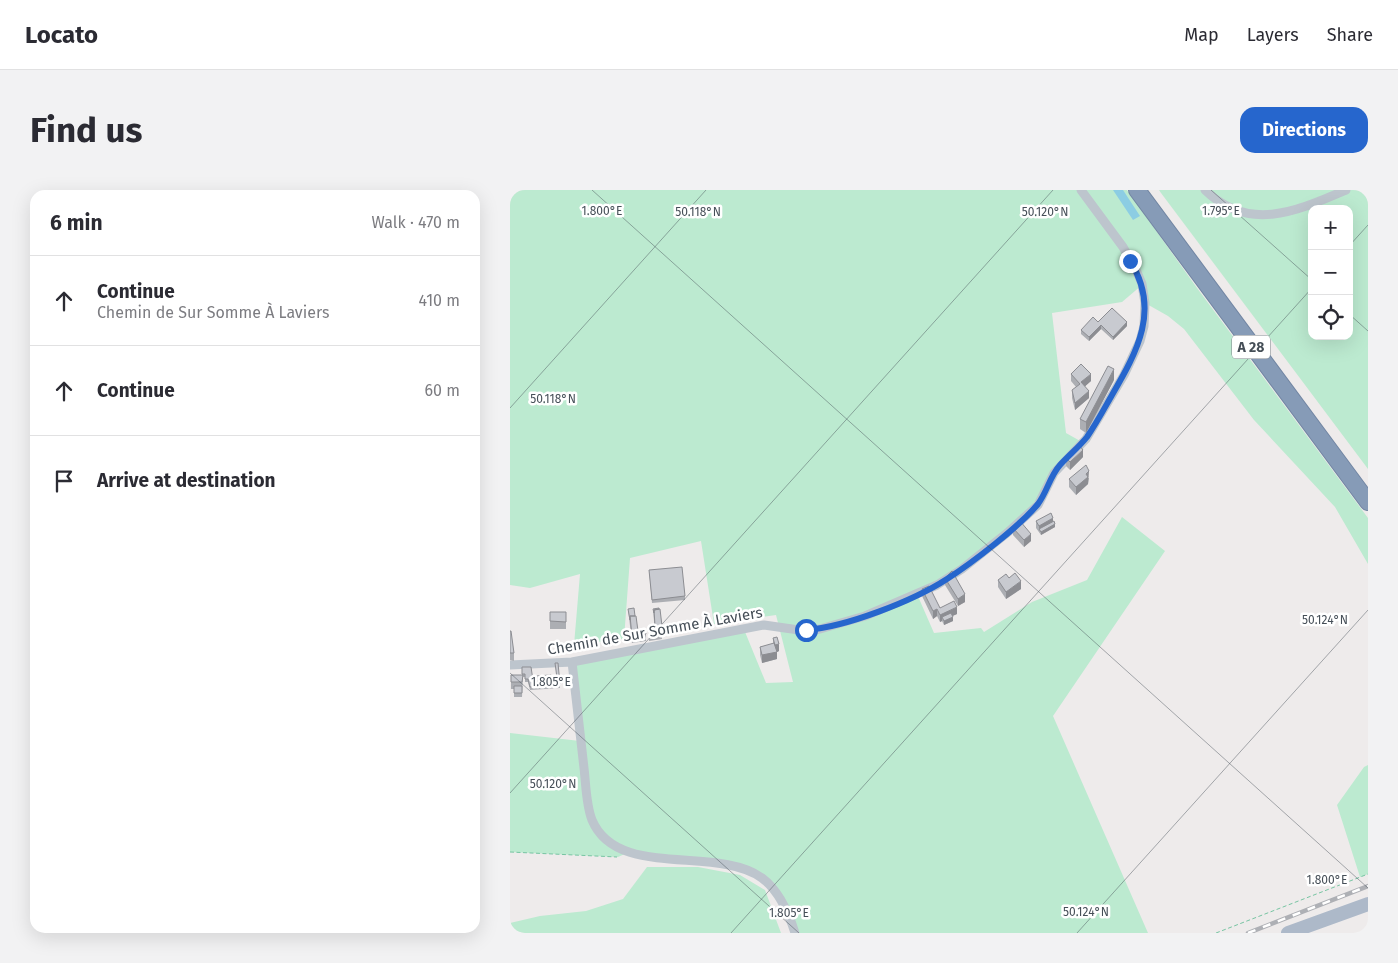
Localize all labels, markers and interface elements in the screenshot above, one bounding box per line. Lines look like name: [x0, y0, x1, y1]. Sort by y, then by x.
text: Locato: [25, 21, 98, 49]
text: Map: [1184, 24, 1219, 46]
text: Layers: [1247, 24, 1299, 46]
text: Share: [1327, 24, 1373, 46]
button: Directions: [1240, 107, 1368, 153]
text: Find us: [30, 109, 142, 151]
text: 1.800°E: [582, 204, 622, 218]
text: 1.795°E: [1202, 204, 1240, 218]
text: 50.118°N: [675, 205, 721, 219]
text: 50.120°N: [1022, 205, 1068, 219]
map controls: [1308, 205, 1353, 340]
button: +: [1308, 205, 1353, 250]
text: 6 min: [50, 210, 103, 236]
text: Walk · 470 m: [372, 213, 460, 232]
route end: [1119, 250, 1142, 273]
button: −: [1308, 250, 1353, 295]
text: Continue: [97, 280, 175, 303]
icon: ahead: [50, 287, 78, 315]
text: 410 m: [419, 291, 460, 310]
button: locate: [1308, 295, 1353, 340]
text: Chemin de Sur Somme À Laviers: [97, 303, 329, 322]
road number: A 28: [1232, 336, 1270, 358]
icon: ahead: [50, 377, 78, 405]
text: Continue: [97, 379, 175, 402]
text: 60 m: [425, 381, 460, 400]
text: 50.118°N: [530, 392, 576, 406]
icon: arrive: [50, 467, 78, 495]
text: Arrive at destination: [97, 469, 276, 492]
street label: Chemin de Sur Somme À Laviers: [546, 603, 764, 659]
text: 50.124°N: [1302, 613, 1348, 627]
route start: [795, 619, 818, 642]
text: 1.805°E: [531, 675, 571, 689]
text: 50.120°N: [530, 777, 576, 791]
text: 1.800°E: [1307, 873, 1347, 887]
text: 50.124°N: [1063, 905, 1109, 919]
text: 1.805°E: [769, 906, 809, 920]

